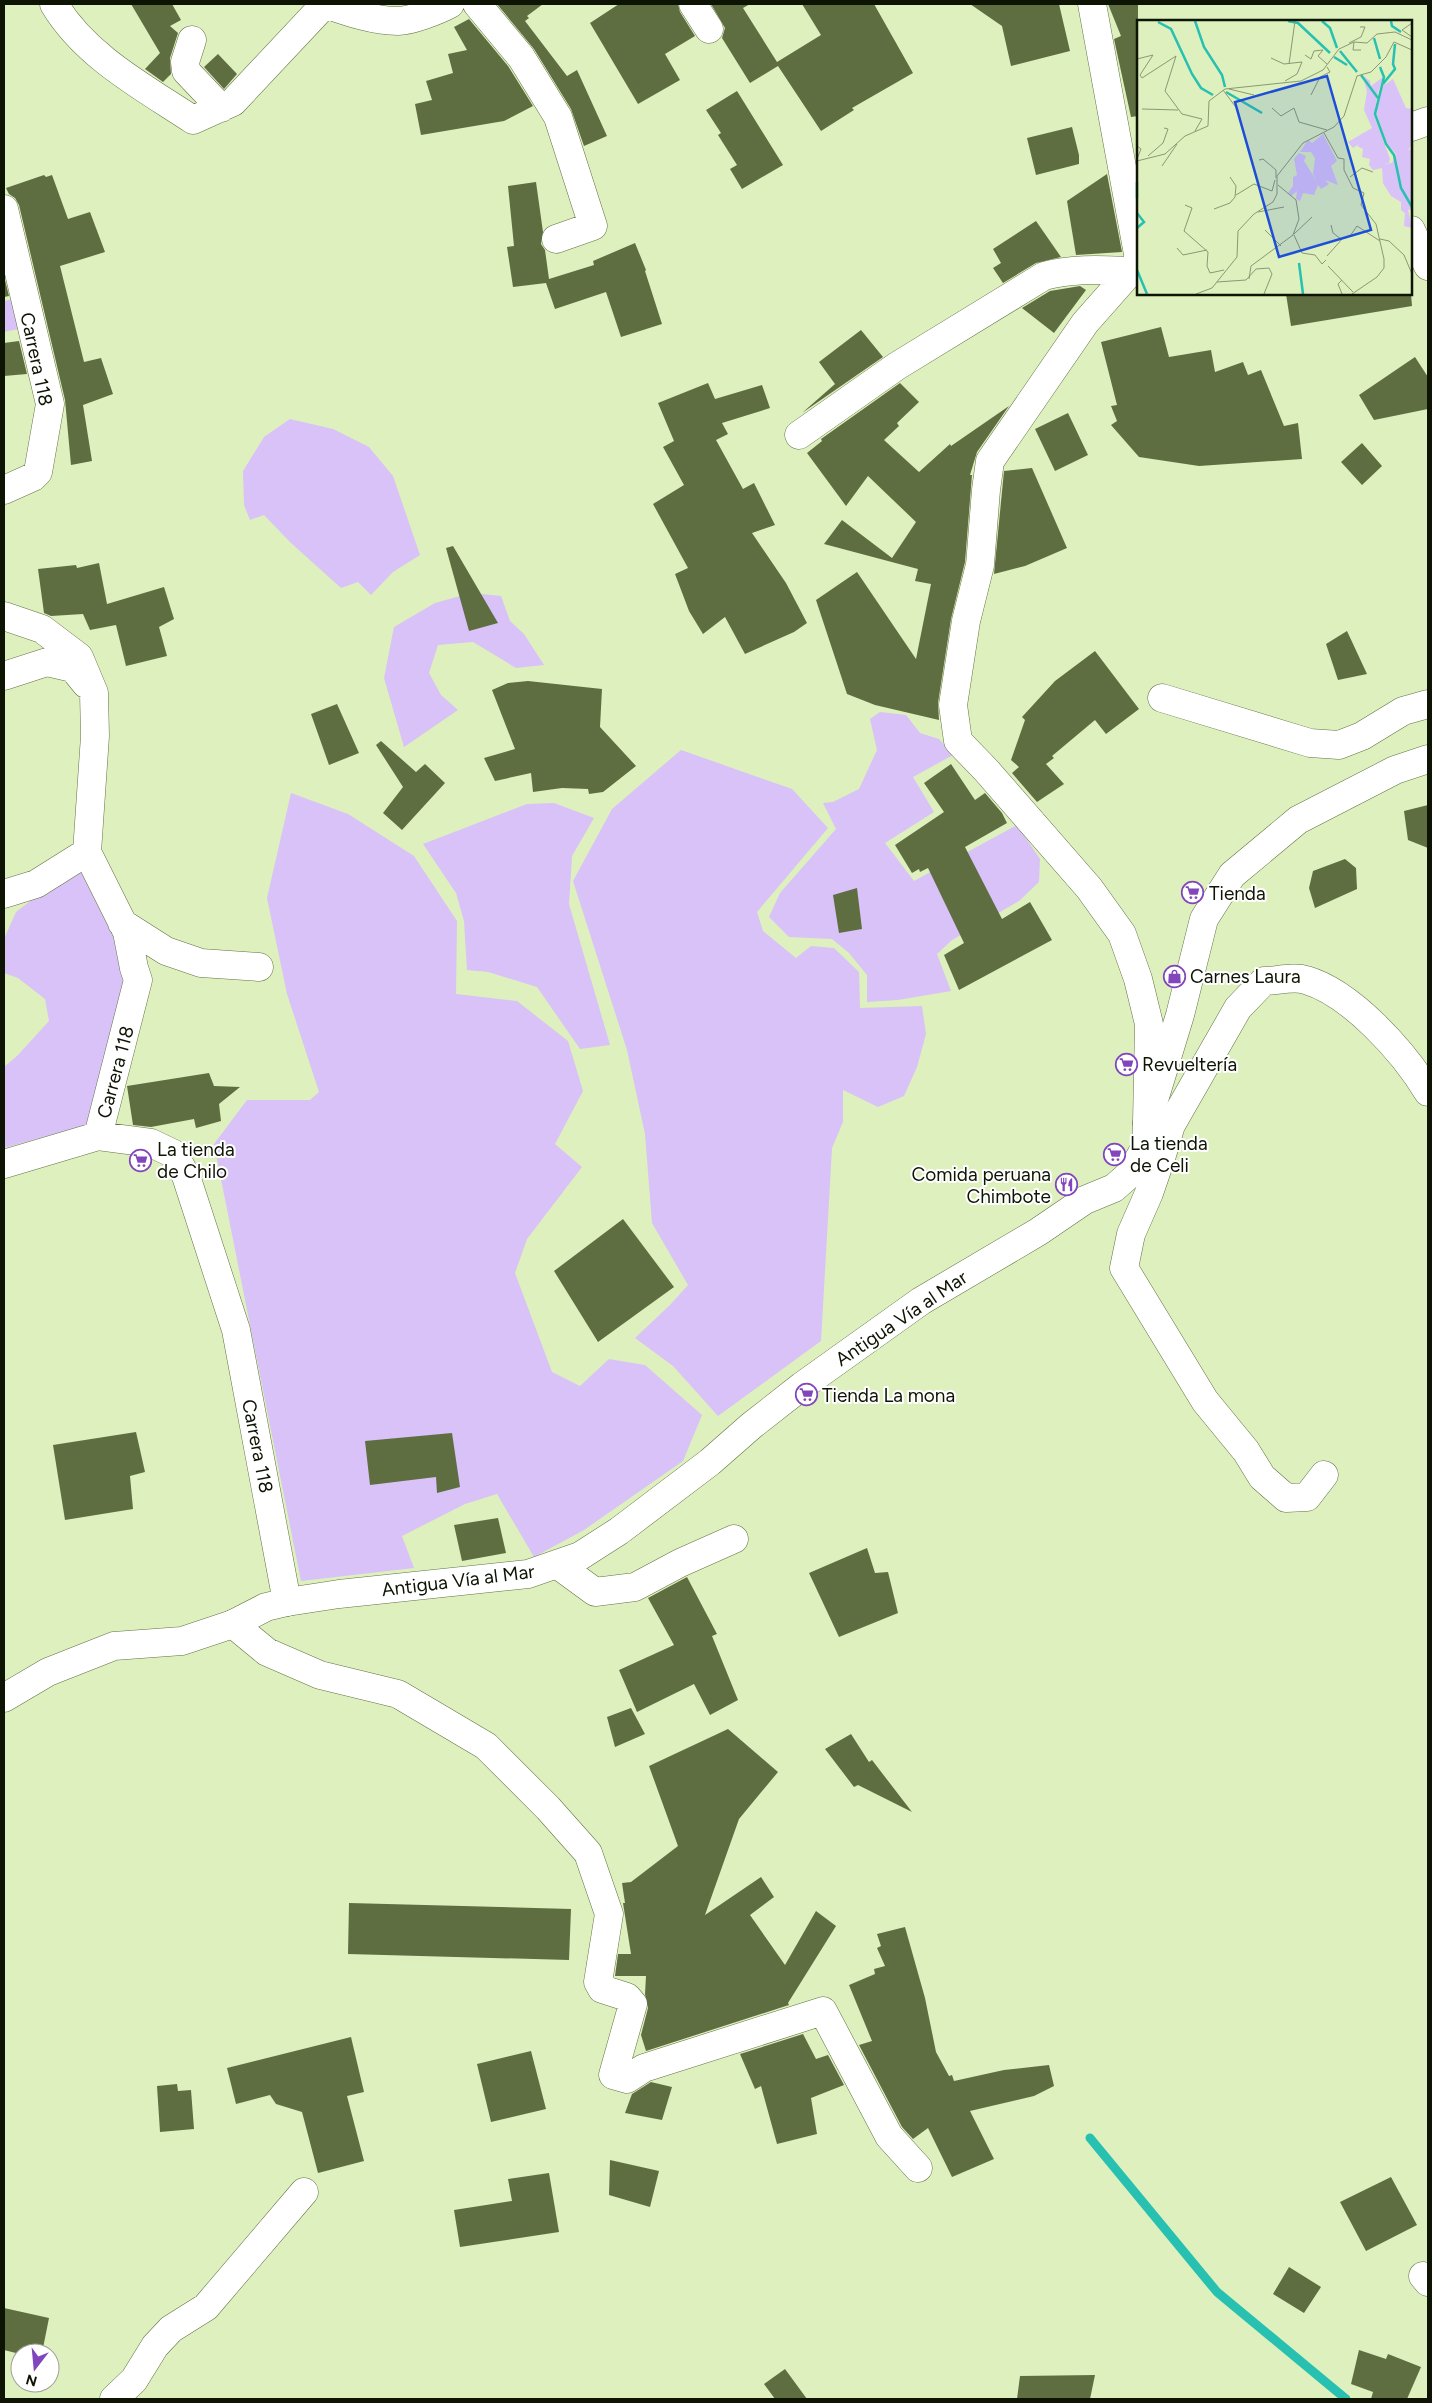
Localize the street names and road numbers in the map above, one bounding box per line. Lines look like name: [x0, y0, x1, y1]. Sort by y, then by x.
street label: Carrera 118: [15, 310, 58, 408]
street label: Carrera 118: [92, 1023, 139, 1121]
street label: Antigua Vía al Mar: [831, 1266, 972, 1371]
street label: Carrera 118: [237, 1397, 278, 1495]
street label: Antigua Vía al Mar: [380, 1560, 536, 1601]

